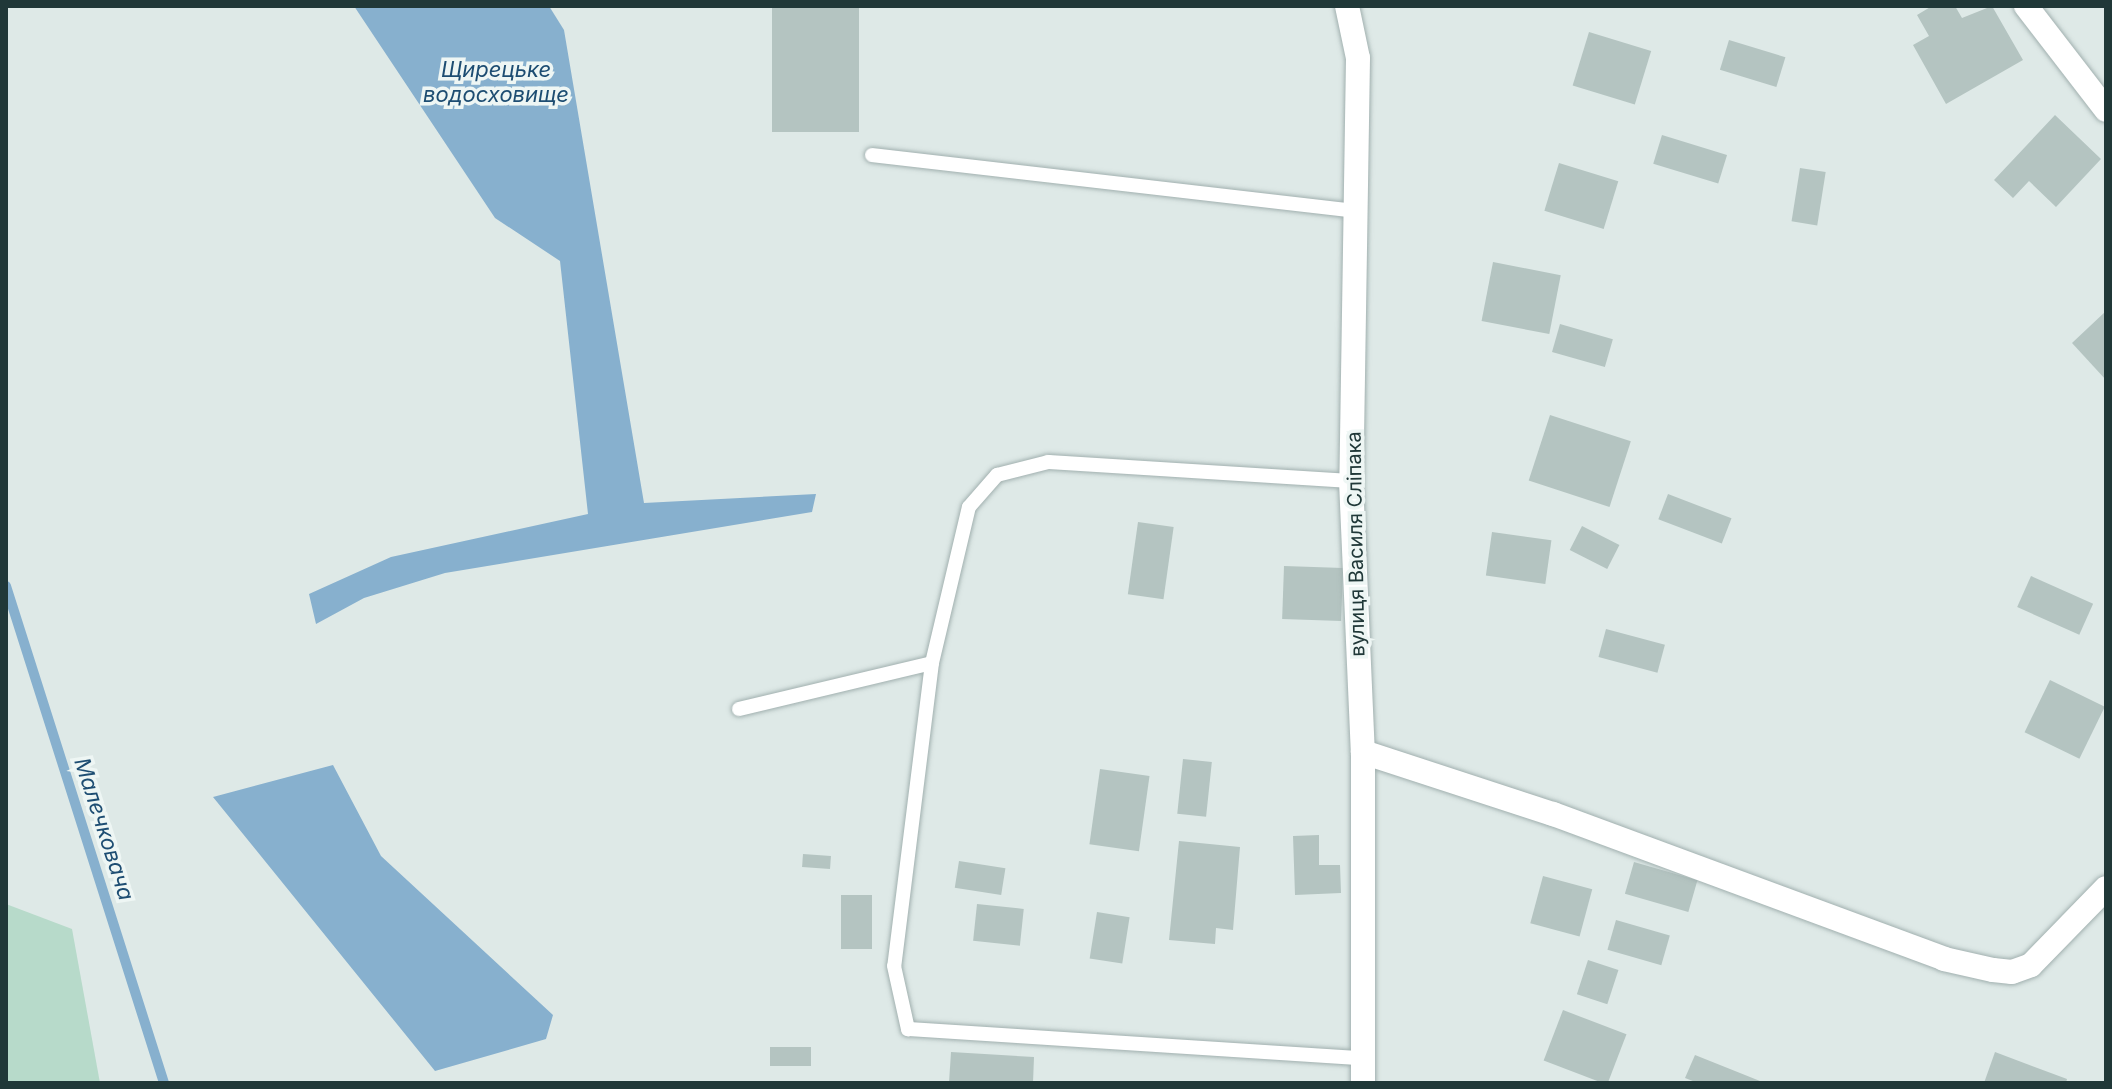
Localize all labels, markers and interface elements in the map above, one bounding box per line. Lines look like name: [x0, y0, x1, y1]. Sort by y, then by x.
water label: Щирецьке водосховище: [423, 56, 569, 108]
street label: вулиця Василя Сліпака: [1342, 431, 1370, 657]
water label: Малечковача: [69, 754, 139, 904]

